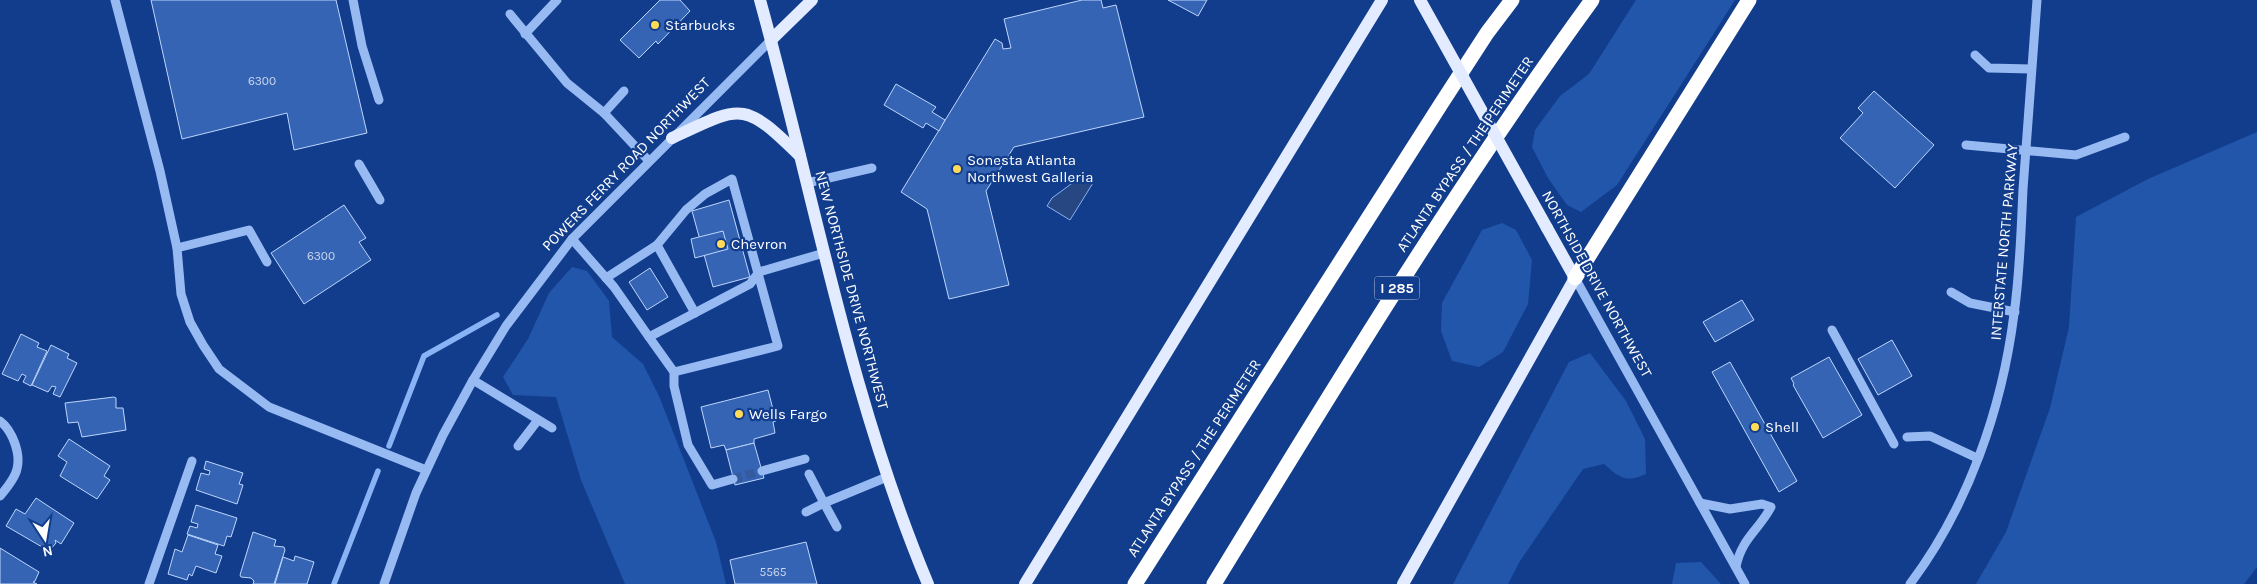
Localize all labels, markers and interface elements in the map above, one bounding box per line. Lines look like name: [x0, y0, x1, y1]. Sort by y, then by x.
place label: Starbucks: [665, 16, 735, 34]
marker: Starbucks: [649, 19, 661, 31]
street label: ATLANTA BYPASS / THE PERIMETER: [1393, 53, 1537, 255]
street label: POWERS FERRY ROAD NORTHWEST: [538, 73, 714, 254]
house number: 6300: [248, 74, 276, 88]
street label: INTERSTATE NORTH PARKWAY: [1986, 142, 2022, 341]
place label: Sonesta Atlanta Northwest Galleria: [967, 151, 1093, 186]
marker: Sonesta Atlanta Northwest Galleria: [951, 163, 963, 175]
street label: NEW NORTHSIDE DRIVE NORTHWEST: [811, 169, 893, 412]
street label: NORTHSIDE DRIVE NORTHWEST: [1538, 188, 1656, 381]
place label: Chevron: [731, 235, 787, 253]
marker: Chevron: [715, 238, 727, 250]
house number: 6300: [307, 249, 335, 263]
road number: I 285: [1374, 276, 1420, 300]
street label: ATLANTA BYPASS / THE PERIMETER: [1123, 356, 1265, 560]
place label: Wells Fargo: [749, 405, 827, 423]
marker: Wells Fargo: [733, 408, 745, 420]
place label: Shell: [1765, 418, 1799, 436]
marker: Shell: [1749, 421, 1761, 433]
north arrow: [20, 514, 70, 564]
text: N: [41, 542, 54, 561]
house number: 5565: [759, 565, 787, 579]

